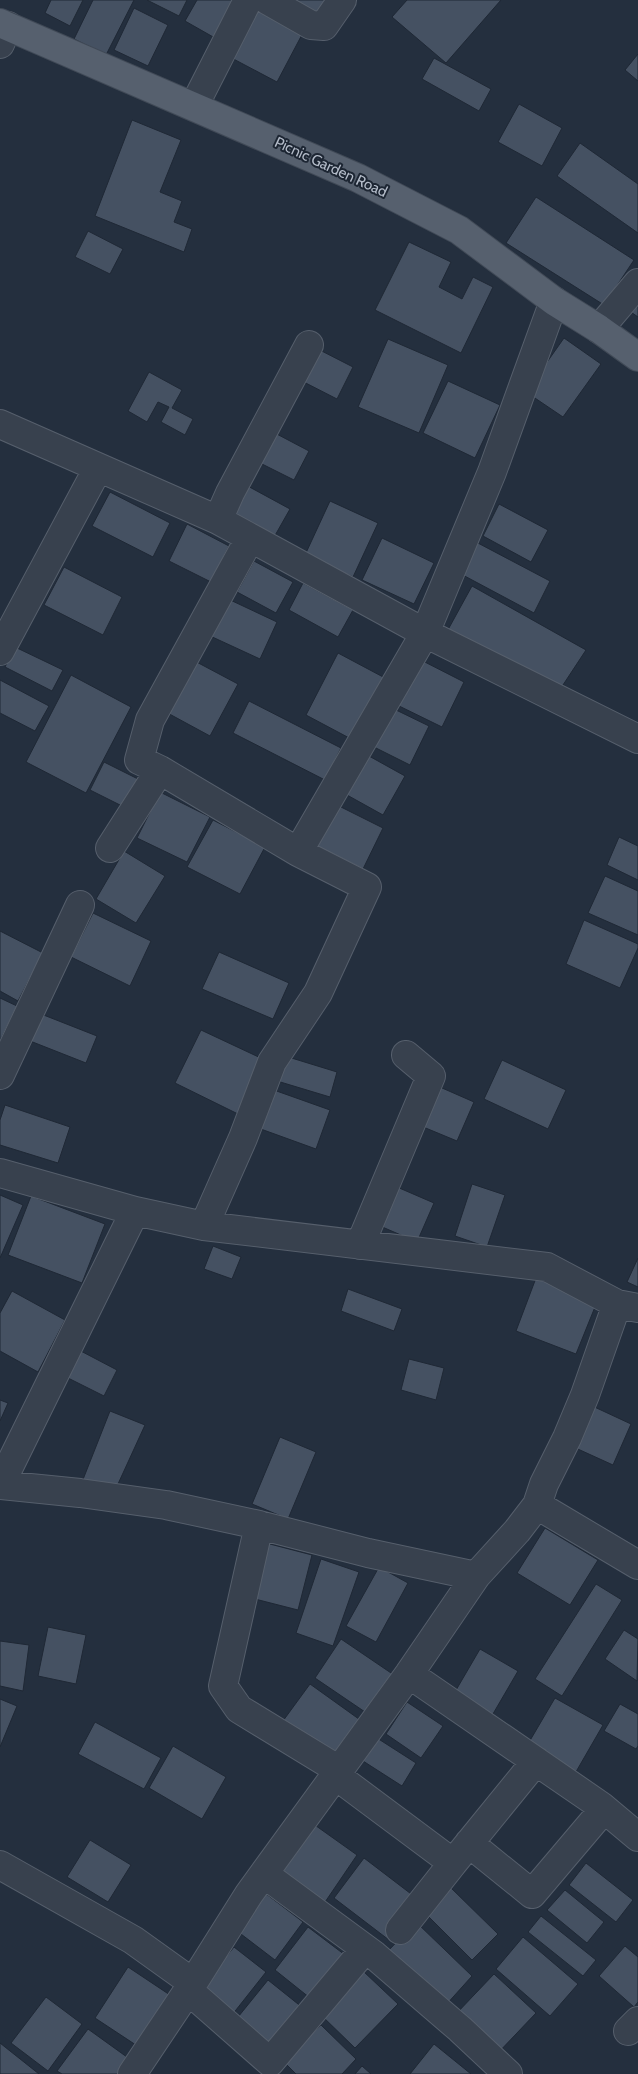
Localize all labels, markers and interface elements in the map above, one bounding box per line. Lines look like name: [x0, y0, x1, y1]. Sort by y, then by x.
street label: Picnic Garden Road: [272, 133, 390, 201]

